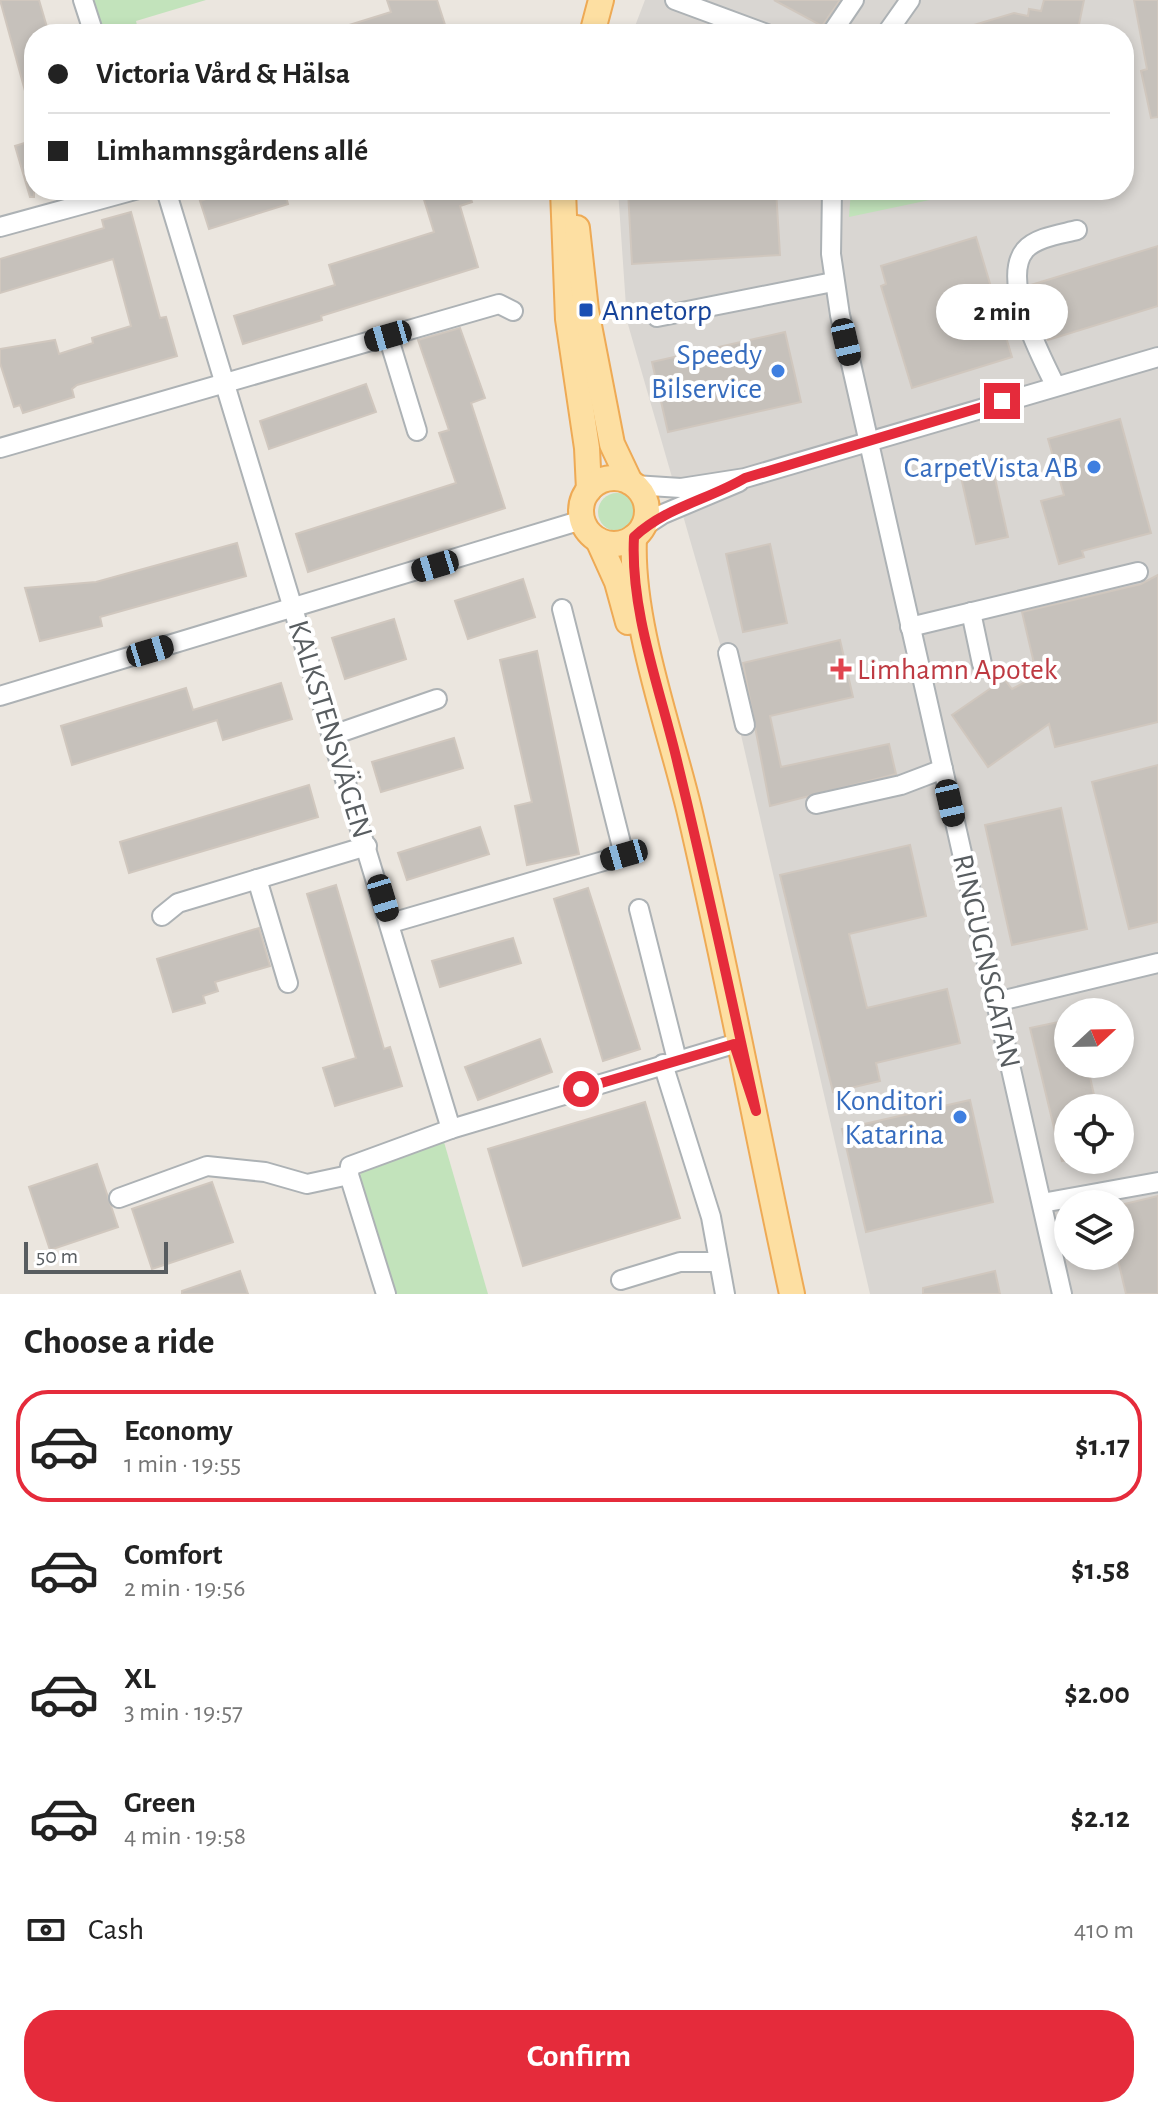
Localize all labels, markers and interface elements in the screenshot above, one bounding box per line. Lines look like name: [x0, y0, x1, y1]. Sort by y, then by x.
text: Victoria Vård & Hälsa: [96, 59, 350, 89]
text: Limhamnsgårdens allé: [96, 136, 368, 166]
callout: 2 min: [936, 285, 1068, 341]
place label: Annetorp: [602, 296, 712, 326]
text: 2 min: [973, 299, 1031, 325]
marker: Annetorp: [577, 301, 595, 319]
car: [829, 316, 863, 368]
car: [362, 318, 414, 354]
place label: Speedy Bilservice: [651, 340, 762, 404]
marker: Speedy Bilservice: [769, 362, 787, 380]
route end: [984, 383, 1020, 419]
place label: CarpetVista AB: [904, 453, 1078, 483]
marker: CarpetVista AB: [1085, 458, 1103, 476]
car: [409, 548, 461, 584]
street label: KALKSTENSVÄGEN: [283, 616, 378, 842]
car: [124, 633, 176, 669]
place label: Limhamn Apotek: [857, 655, 1058, 685]
marker: Limhamn Apotek: [832, 660, 850, 678]
car: [933, 777, 967, 829]
car: [598, 837, 650, 873]
street label: RINGUGNSGATAN: [947, 851, 1025, 1071]
car: [365, 872, 401, 924]
north arrow: [1054, 998, 1134, 1078]
map controls: [1054, 998, 1134, 1270]
route start: [563, 1071, 599, 1107]
place label: Konditori Katarina: [835, 1086, 944, 1150]
button: locate: [1054, 1094, 1134, 1174]
marker: Konditori Katarina: [951, 1108, 969, 1126]
button: layers: [1054, 1190, 1134, 1270]
scale bar: [24, 1238, 168, 1274]
text: 50 m: [36, 1245, 78, 1267]
text: Choose a ride: [24, 1324, 214, 1360]
icon: car: [28, 1410, 100, 1482]
text: Economy: [124, 1416, 233, 1446]
text: $1.17: [1075, 1431, 1130, 1461]
text: 1 min · 19:55: [124, 1451, 241, 1477]
icon: car: [28, 1534, 100, 1606]
text: Comfort: [124, 1540, 223, 1570]
text: $1.58: [1071, 1555, 1130, 1585]
text: 2 min · 19:56: [124, 1575, 245, 1601]
icon: car: [28, 1658, 100, 1730]
text: XL: [124, 1664, 156, 1694]
text: $2.00: [1064, 1679, 1130, 1709]
text: 3 min · 19:57: [124, 1699, 243, 1725]
icon: car: [28, 1782, 100, 1854]
text: Green: [124, 1788, 196, 1818]
text: $2.12: [1071, 1803, 1130, 1833]
text: 4 min · 19:58: [124, 1823, 246, 1849]
icon: cash: [24, 1908, 68, 1952]
text: Cash: [88, 1915, 144, 1945]
text: 410 m: [1074, 1917, 1134, 1943]
button: Confirm: [24, 2010, 1134, 2102]

